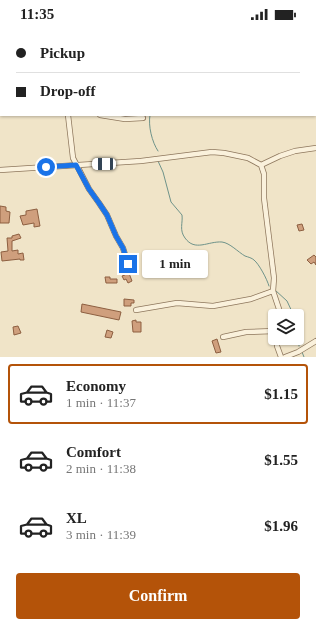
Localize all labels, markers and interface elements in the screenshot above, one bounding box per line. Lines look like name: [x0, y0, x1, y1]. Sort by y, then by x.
text: 11:35: [20, 6, 54, 22]
text: Pickup: [40, 45, 85, 61]
text: Drop-off: [40, 83, 96, 99]
route start: [37, 158, 55, 176]
car: [92, 158, 116, 170]
callout: 1 min: [142, 250, 208, 278]
route end: [119, 255, 137, 273]
text: 1 min: [159, 256, 191, 271]
map controls: [268, 309, 304, 345]
button: layers: [268, 309, 304, 345]
icon: car: [18, 376, 54, 412]
text: Economy: [66, 378, 126, 394]
text: $1.15: [264, 386, 298, 402]
text: 1 min · 11:37: [66, 395, 136, 410]
icon: car: [18, 442, 54, 478]
text: Comfort: [66, 444, 121, 460]
text: $1.55: [264, 452, 298, 468]
text: 2 min · 11:38: [66, 461, 136, 476]
icon: car: [18, 508, 54, 544]
text: XL: [66, 510, 87, 526]
text: $1.96: [264, 518, 298, 534]
text: 3 min · 11:39: [66, 527, 136, 542]
button: Confirm: [16, 573, 300, 619]

